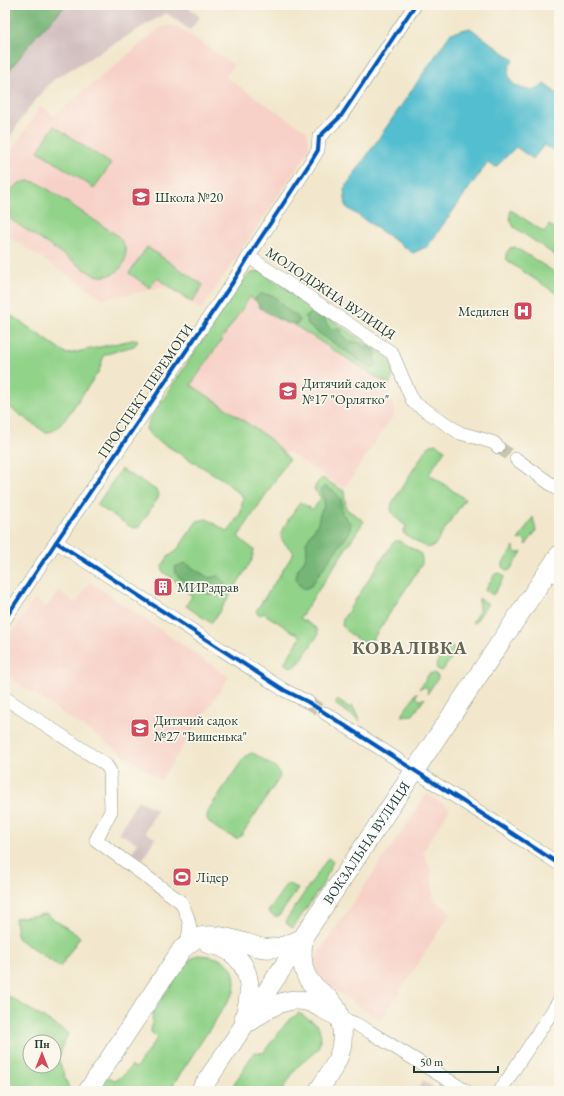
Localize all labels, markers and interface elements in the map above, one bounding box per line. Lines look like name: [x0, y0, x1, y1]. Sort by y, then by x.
school or university icon: Школа №20: [130, 186, 152, 208]
place label: Школа №20: [155, 188, 223, 206]
street label: МОЛОДІЖНА ВУЛИЦЯ: [263, 243, 400, 344]
hospital icon: Медилен: [512, 300, 534, 322]
place label: Медилен: [458, 302, 509, 320]
street label: ПРОСПЕКТ ПЕРЕМОГИ: [93, 320, 197, 461]
place label: Дитячий садок №17 "Орлятко": [302, 374, 389, 408]
school or university icon: Дитячий садок №17 "Орлятко": [277, 380, 299, 402]
building icon: МИРздрав: [152, 576, 174, 598]
place label: МИРздрав: [177, 578, 239, 596]
district label: КОВАЛІВКА: [352, 636, 468, 659]
place label: Дитячий садок №27 "Вишенька": [154, 711, 247, 745]
school or university icon: Дитячий садок №27 "Вишенька": [129, 717, 151, 739]
street label: ВОКЗАЛЬНА ВУЛИЦЯ: [319, 777, 414, 907]
sports icon: Лідер: [171, 866, 193, 888]
place label: Лідер: [196, 868, 228, 886]
north arrow: [22, 1034, 62, 1074]
text: Пн: [34, 1037, 50, 1051]
scale bar: [414, 1048, 498, 1074]
text: 50 m: [420, 1054, 444, 1070]

